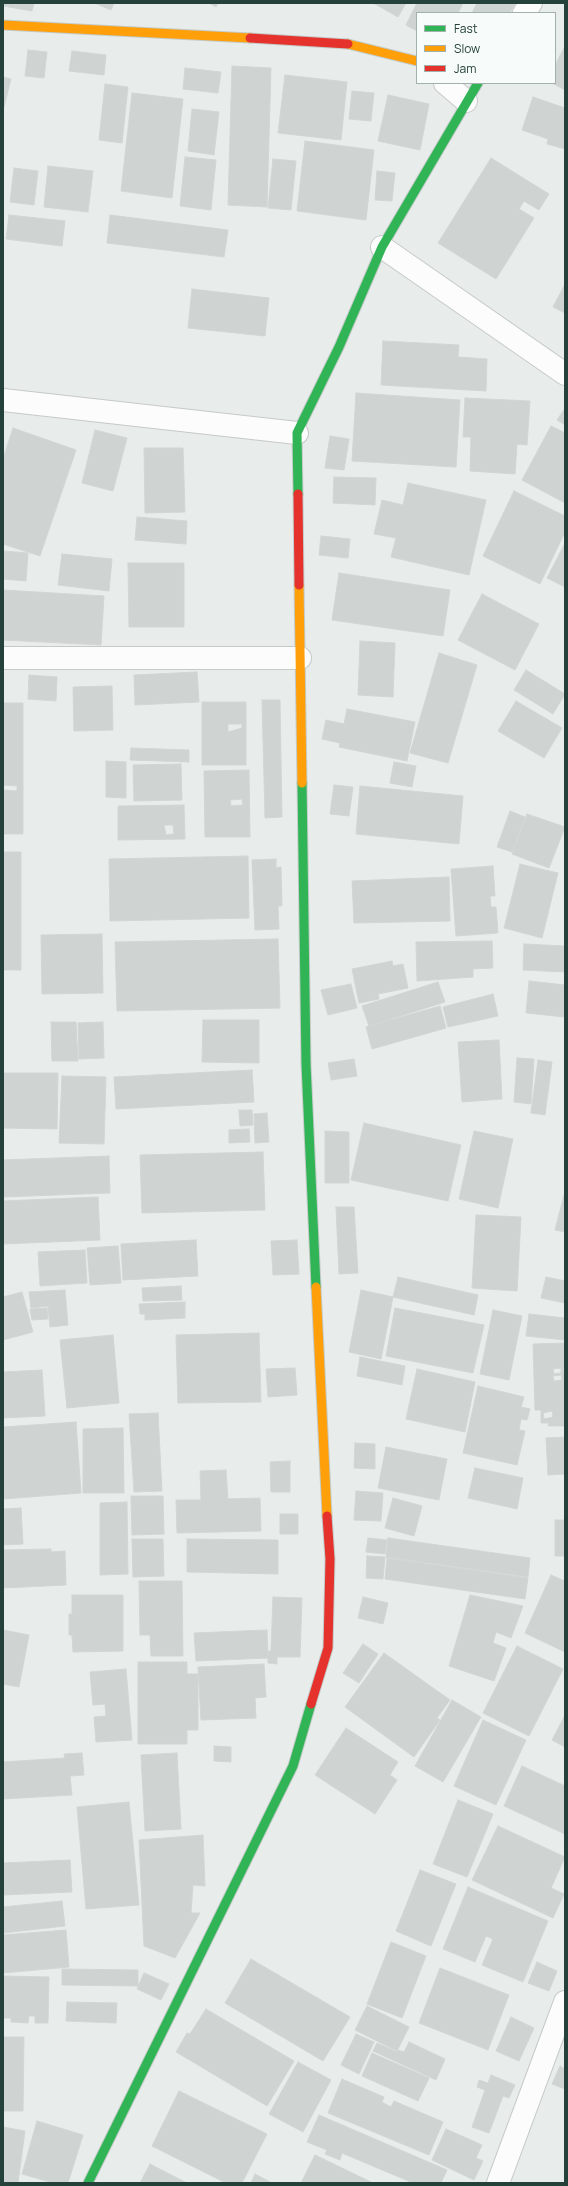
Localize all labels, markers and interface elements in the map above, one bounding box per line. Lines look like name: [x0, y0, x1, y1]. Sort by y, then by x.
legend: [416, 12, 556, 84]
text: Fast: [454, 20, 478, 37]
text: Slow: [454, 40, 480, 57]
text: Jam: [454, 60, 476, 77]

